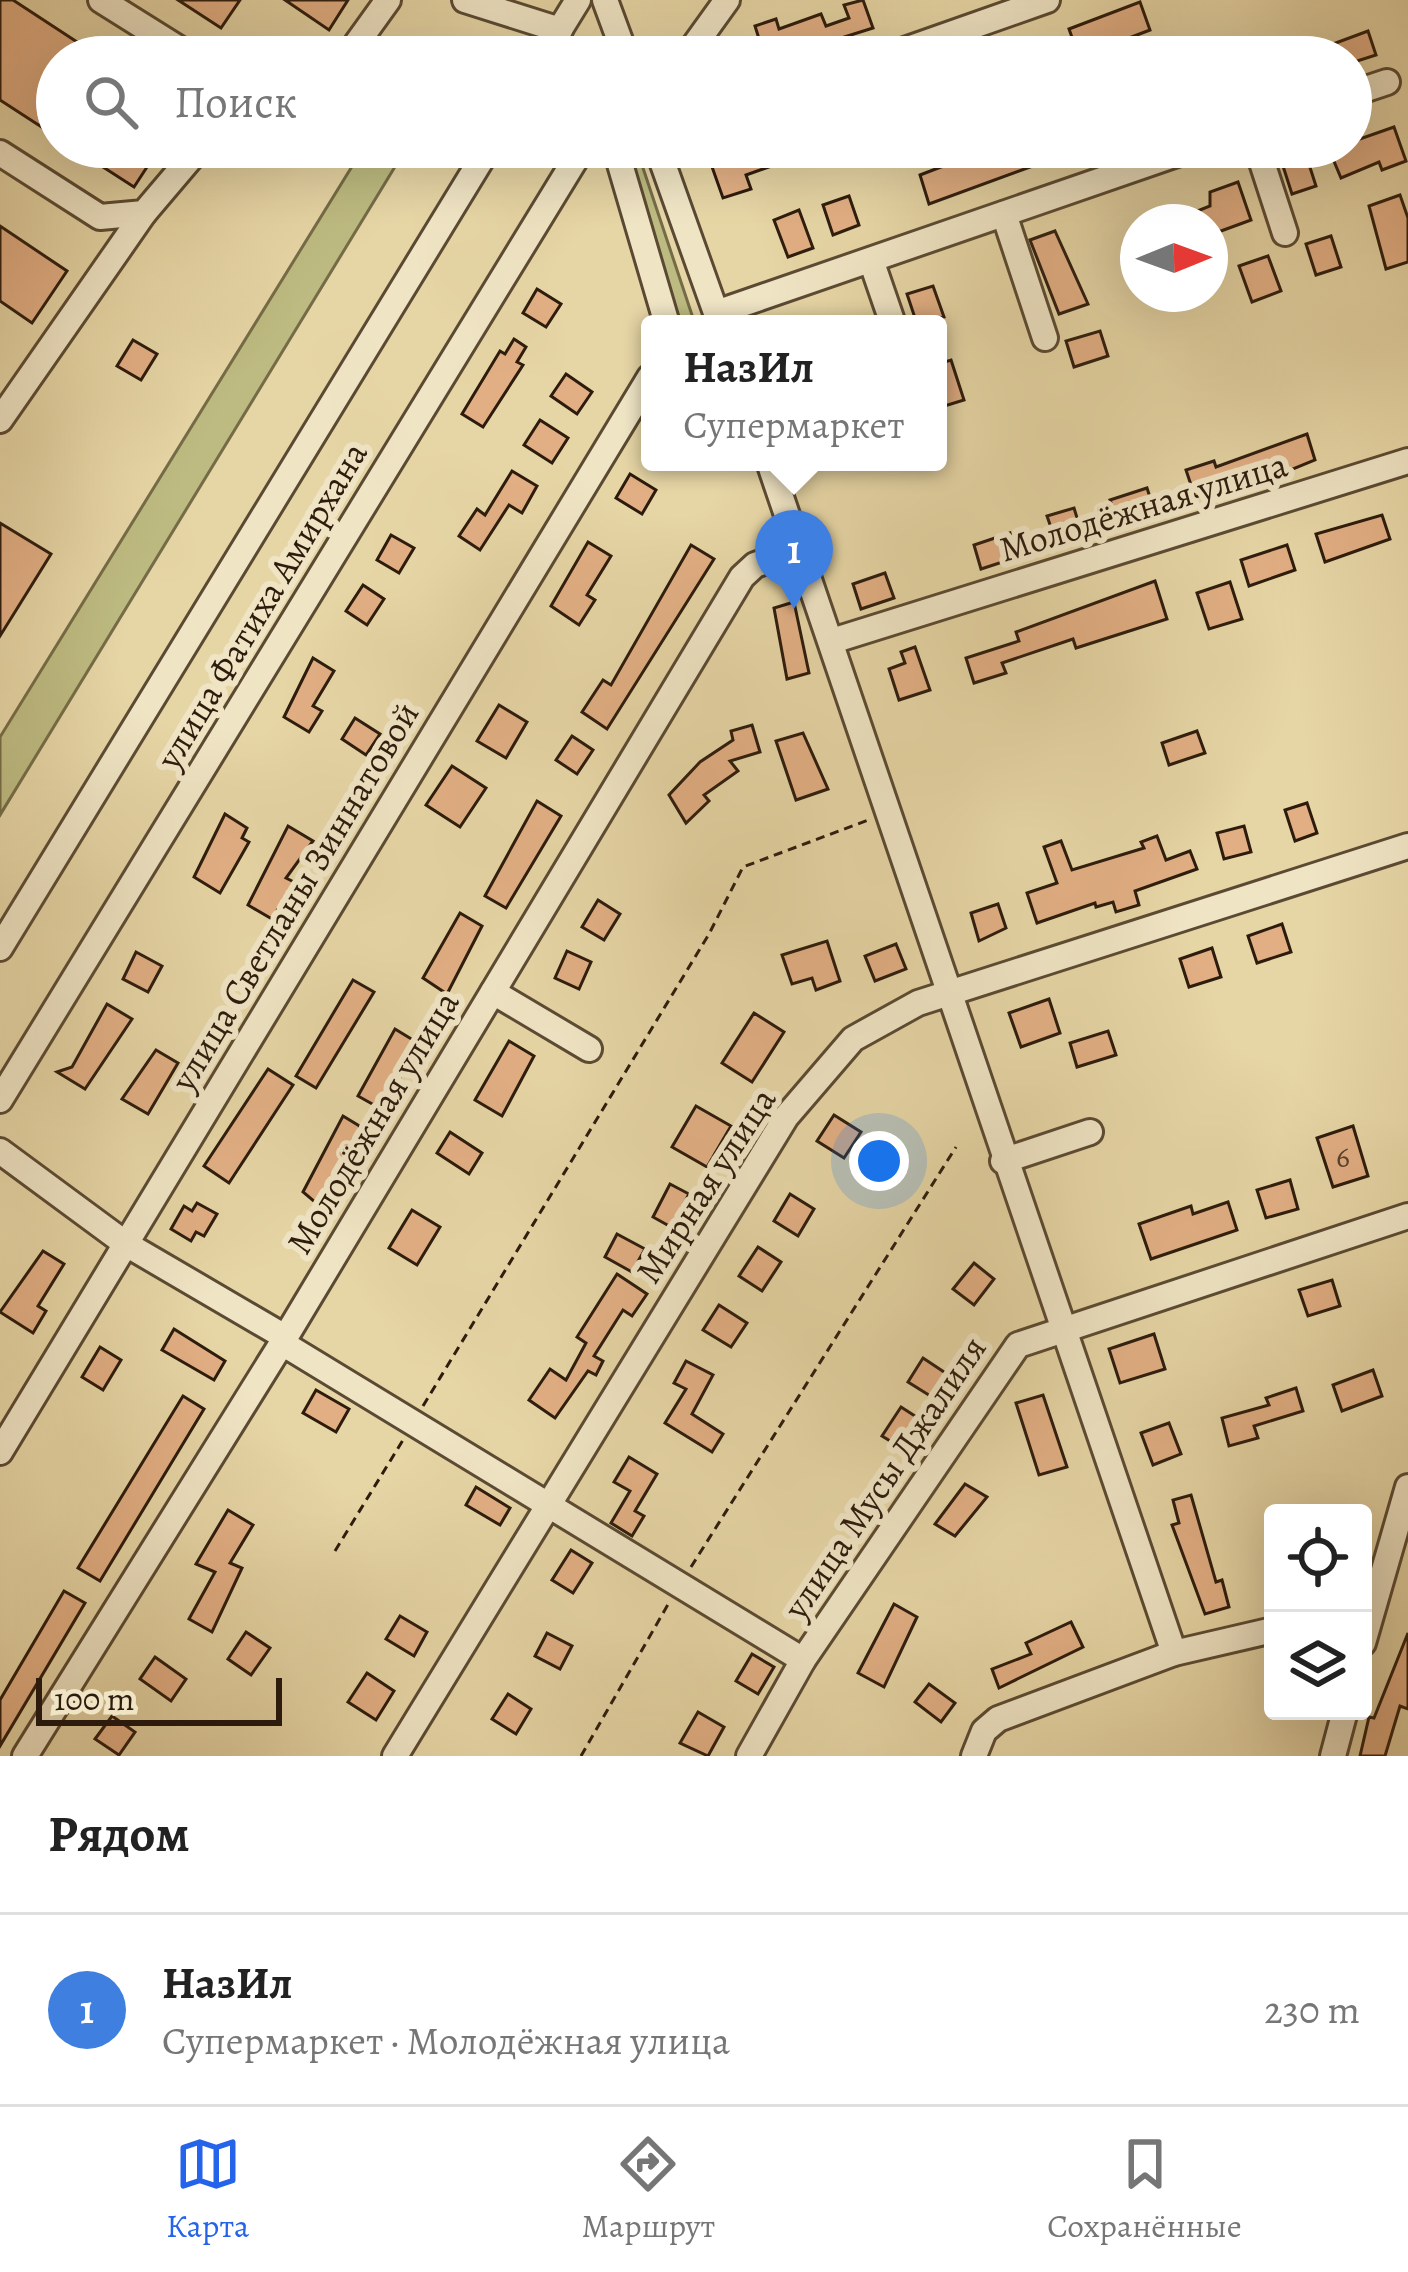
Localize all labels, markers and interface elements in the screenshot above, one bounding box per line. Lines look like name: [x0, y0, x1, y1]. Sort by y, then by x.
search box: [36, 36, 1372, 168]
icon: search: [78, 69, 144, 135]
text: Поиск: [174, 71, 297, 133]
north arrow: [1120, 204, 1228, 312]
popup: [641, 315, 947, 471]
text: НазИл: [683, 336, 814, 398]
text: Супермаркет: [683, 398, 905, 451]
street label: улица Фатиха Амирхана: [144, 432, 379, 779]
street label: Молодёжная улица: [993, 439, 1293, 574]
pin: 1: [755, 510, 833, 609]
street label: улица Светланы Зиннатовой: [158, 693, 430, 1101]
street label: Молодёжная улица: [275, 981, 471, 1263]
street label: Мирная улица: [624, 1078, 787, 1293]
your location: [849, 1131, 909, 1191]
house number: 6: [1336, 1137, 1350, 1177]
street label: улица Мусы Джалиля: [771, 1326, 997, 1629]
map controls: [1264, 1504, 1372, 1720]
button: locate: [1264, 1504, 1372, 1612]
button: layers: [1264, 1612, 1372, 1720]
scale bar: [36, 1672, 282, 1725]
text: 100 m: [54, 1676, 134, 1721]
text: Рядом: [48, 1799, 190, 1869]
text: НазИл: [162, 1952, 293, 2014]
text: 1: [80, 1983, 94, 2036]
text: 230 m: [1264, 1983, 1360, 2036]
text: Супермаркет · Молодёжная улица: [162, 2014, 730, 2067]
tab: Карта: [166, 2131, 249, 2248]
tab: Маршрут: [582, 2131, 715, 2248]
tab: Сохранённые: [1047, 2131, 1242, 2248]

